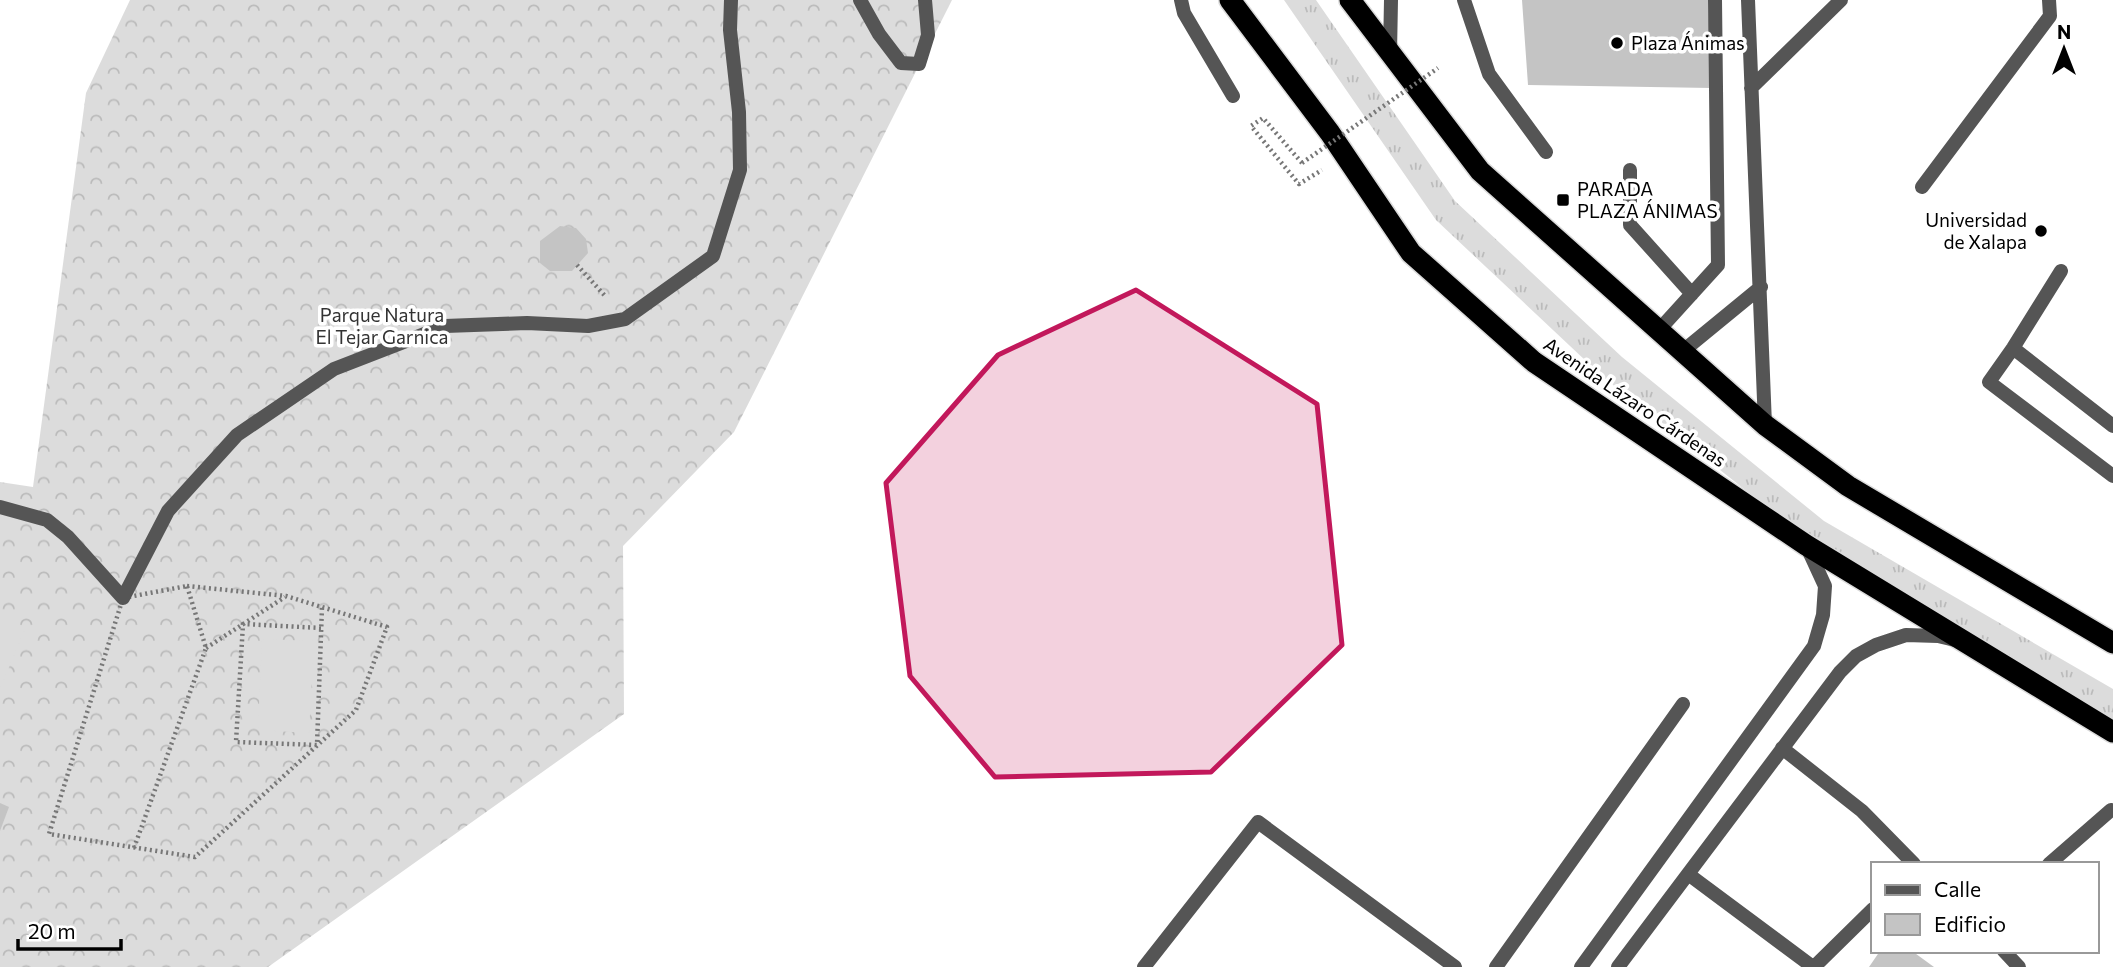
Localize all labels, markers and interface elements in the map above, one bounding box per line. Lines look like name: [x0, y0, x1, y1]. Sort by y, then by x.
north arrow: [2029, 14, 2099, 84]
text: N: [2057, 20, 2071, 43]
place label: Plaza Ánimas: [1631, 31, 1745, 54]
marker: Plaza Ánimas: [1609, 35, 1625, 51]
place label: PARADA PLAZA ÁNIMAS: [1577, 177, 1718, 222]
marker: PARADA PLAZA ÁNIMAS: [1555, 192, 1571, 208]
place label: Universidad de Xalapa: [1925, 208, 2027, 253]
marker: Universidad de Xalapa: [2033, 223, 2049, 239]
park label: Parque Natura El Tejar Garnica: [315, 303, 449, 348]
street label: Avenida Lázaro Cárdenas: [1540, 332, 1731, 471]
legend: [1871, 862, 2099, 953]
text: Calle: [1934, 876, 1981, 901]
scale bar: [18, 908, 121, 952]
text: Edificio: [1934, 911, 2006, 936]
text: 20 m: [28, 918, 76, 943]

